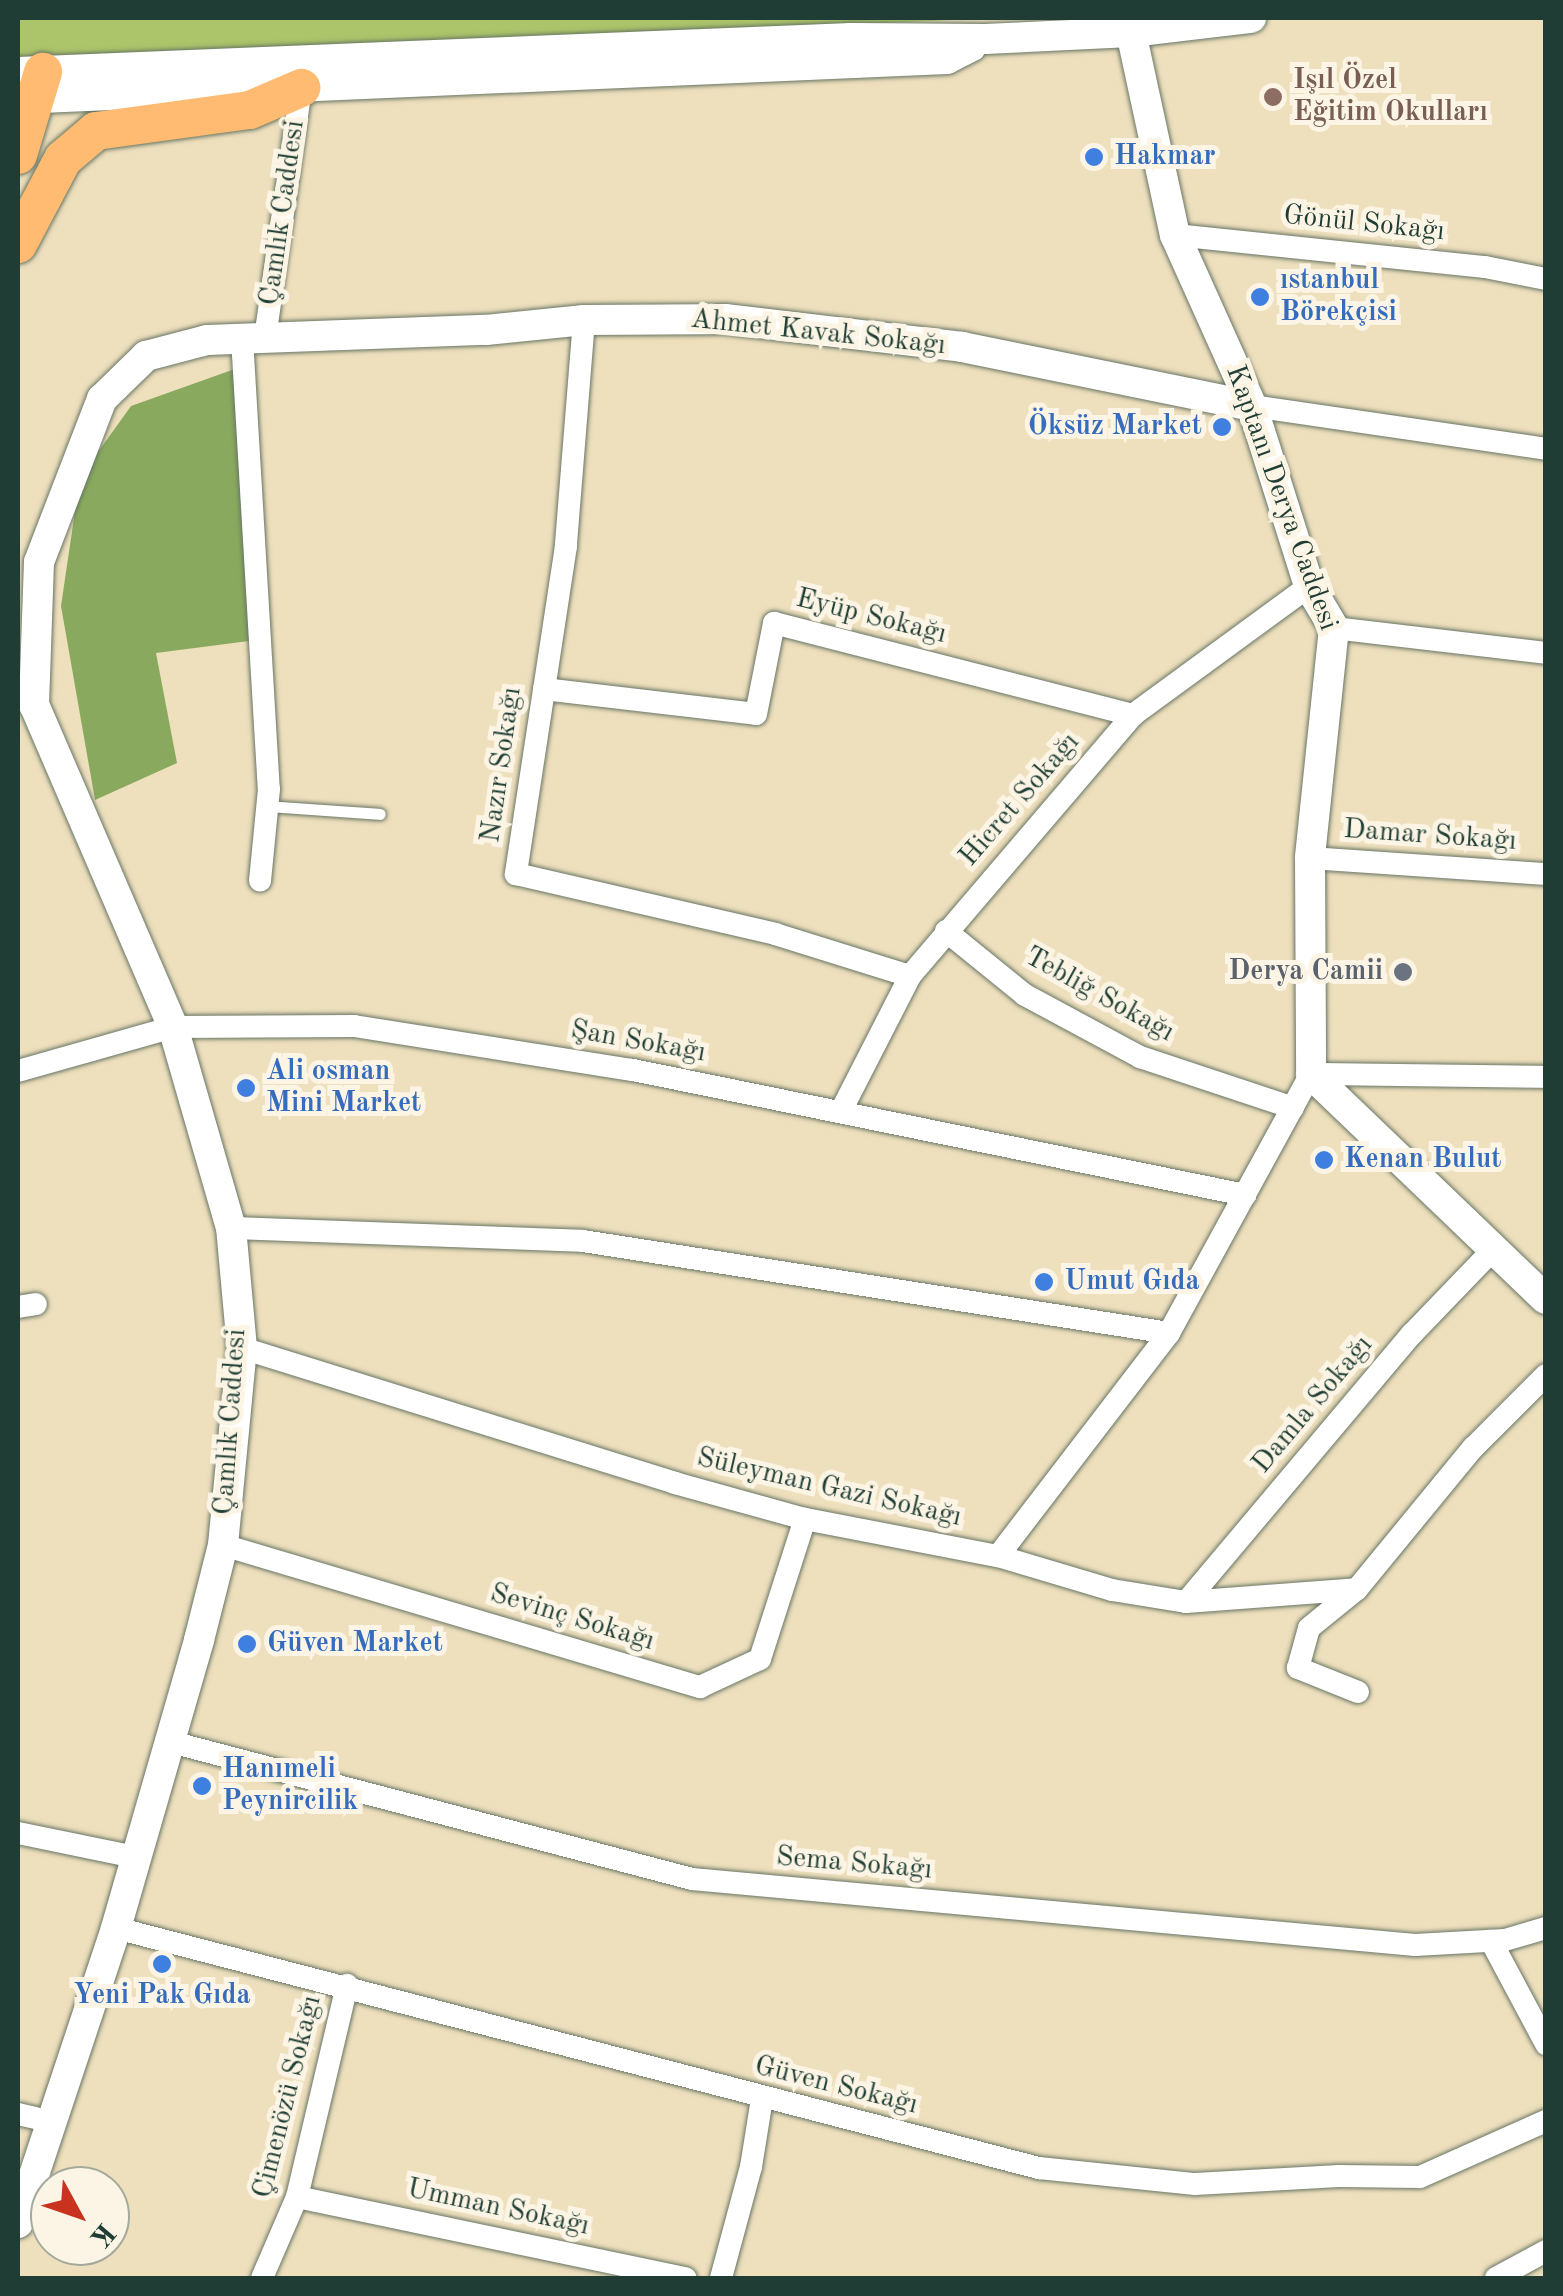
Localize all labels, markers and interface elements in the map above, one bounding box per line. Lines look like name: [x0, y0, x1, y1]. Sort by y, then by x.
place label: Işıl Özel Eğitim Okulları: [1293, 64, 1488, 130]
marker: Işıl Özel Eğitim Okulları: [1262, 86, 1284, 108]
street label: Çamlık Caddesi: [253, 118, 313, 308]
place label: Hakmar: [1114, 140, 1216, 174]
marker: Hakmar: [1083, 146, 1105, 168]
street label: Gönül Sokağı: [1282, 199, 1446, 249]
place label: ıstanbul Börekçisi: [1280, 264, 1397, 330]
marker: ıstanbul Börekçisi: [1249, 286, 1271, 308]
street label: Ahmet Kavak Sokağı: [689, 303, 947, 363]
street label: Kaptanı Derya Caddesi: [1217, 361, 1345, 635]
place label: Öksüz Market: [1028, 410, 1202, 444]
marker: Öksüz Market: [1211, 416, 1233, 438]
street label: Eyüp Sokağı: [792, 582, 950, 652]
street label: Nazır Sokağı: [474, 685, 530, 845]
street label: Hicret Sokağı: [953, 726, 1087, 874]
street label: Damar Sokağı: [1342, 813, 1518, 859]
street label: Tebliğ Sokağı: [1018, 940, 1180, 1050]
place label: Derya Camii: [1228, 955, 1383, 989]
marker: Derya Camii: [1392, 961, 1414, 983]
street label: Şan Sokağı: [568, 1014, 708, 1070]
place label: Ali osman Mini Market: [266, 1055, 421, 1121]
marker: Ali osman Mini Market: [235, 1077, 257, 1099]
place label: Kenan Bulut: [1344, 1143, 1501, 1177]
marker: Kenan Bulut: [1313, 1149, 1335, 1171]
place label: Umut Gıda: [1064, 1265, 1200, 1299]
marker: Umut Gıda: [1033, 1271, 1055, 1293]
street label: Çamlık Caddesi: [208, 1328, 254, 1516]
street label: Damla Sokağı: [1246, 1329, 1380, 1481]
street label: Süleyman Gazi Sokağı: [693, 1441, 965, 1535]
street label: Sevinç Sokağı: [486, 1577, 658, 1659]
place label: Güven Market: [267, 1627, 443, 1661]
marker: Güven Market: [236, 1633, 258, 1655]
place label: Hanımeli Peynircilik: [222, 1753, 358, 1819]
marker: Hanımeli Peynircilik: [191, 1775, 213, 1797]
street label: Sema Sokağı: [775, 1840, 933, 1888]
marker: Yeni Pak Gıda: [151, 1953, 173, 1975]
place label: Yeni Pak Gıda: [73, 1979, 251, 2013]
street label: Çimenözü Sokağı: [247, 1992, 329, 2202]
street label: Güven Sokağı: [751, 2050, 921, 2122]
north arrow: [30, 2166, 130, 2266]
street label: Umman Sokağı: [404, 2172, 592, 2244]
text: K: [84, 2217, 119, 2251]

